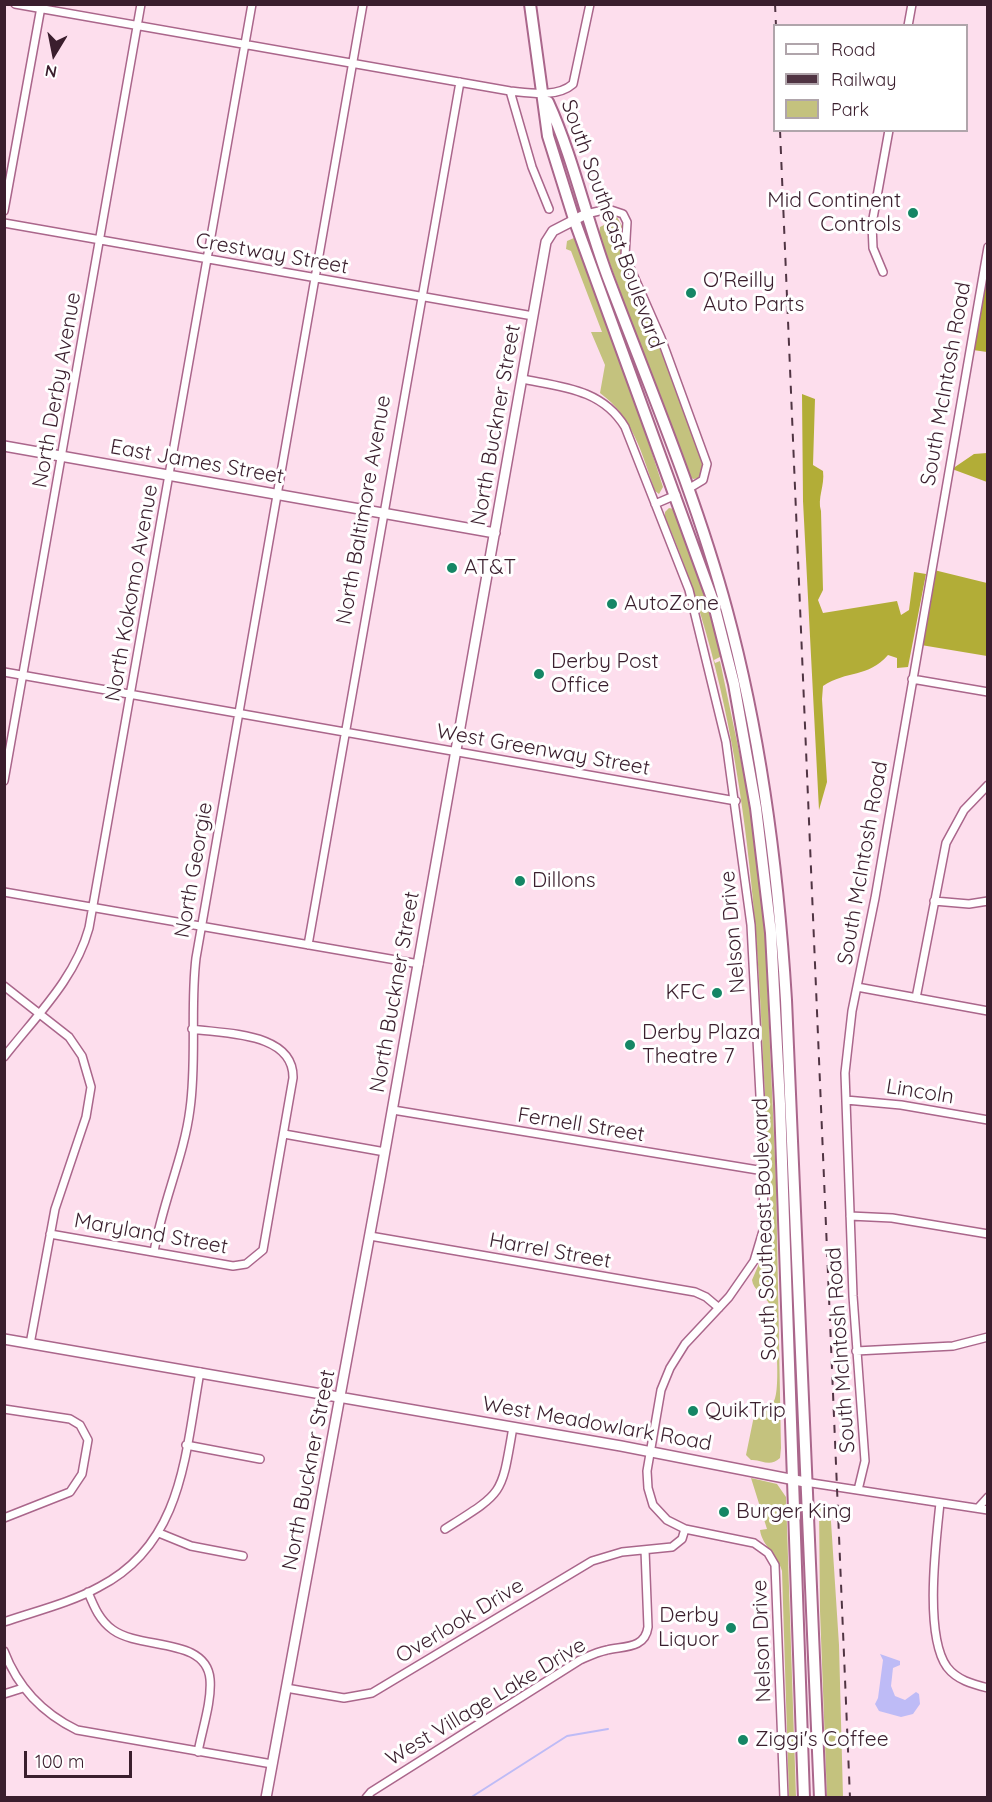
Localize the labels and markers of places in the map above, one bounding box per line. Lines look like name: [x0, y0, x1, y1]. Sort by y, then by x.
place label: Mid Continent Controls: [767, 188, 901, 238]
marker: Mid Continent Controls: [906, 206, 920, 220]
place label: O'Reilly Auto Parts: [703, 268, 804, 318]
marker: O'Reilly Auto Parts: [684, 286, 698, 300]
place label: AT&T: [464, 555, 516, 581]
marker: AT&T: [445, 561, 459, 575]
place label: AutoZone: [624, 591, 719, 617]
marker: AutoZone: [605, 597, 619, 611]
place label: Derby Post Office: [551, 649, 659, 699]
marker: Derby Post Office: [532, 667, 546, 681]
place label: Dillons: [532, 868, 596, 894]
marker: Dillons: [513, 874, 527, 888]
place label: KFC: [665, 980, 705, 1006]
marker: KFC: [710, 986, 724, 1000]
place label: Derby Plaza Theatre 7: [642, 1020, 760, 1070]
marker: Derby Plaza Theatre 7: [623, 1038, 637, 1052]
place label: QuikTrip: [705, 1398, 786, 1424]
marker: QuikTrip: [686, 1404, 700, 1418]
place label: Burger King: [736, 1499, 852, 1525]
marker: Burger King: [717, 1505, 731, 1519]
place label: Derby Liquor: [658, 1603, 719, 1653]
marker: Derby Liquor: [724, 1621, 738, 1635]
place label: Ziggi's Coffee: [755, 1727, 889, 1753]
marker: Ziggi's Coffee: [736, 1733, 750, 1747]

